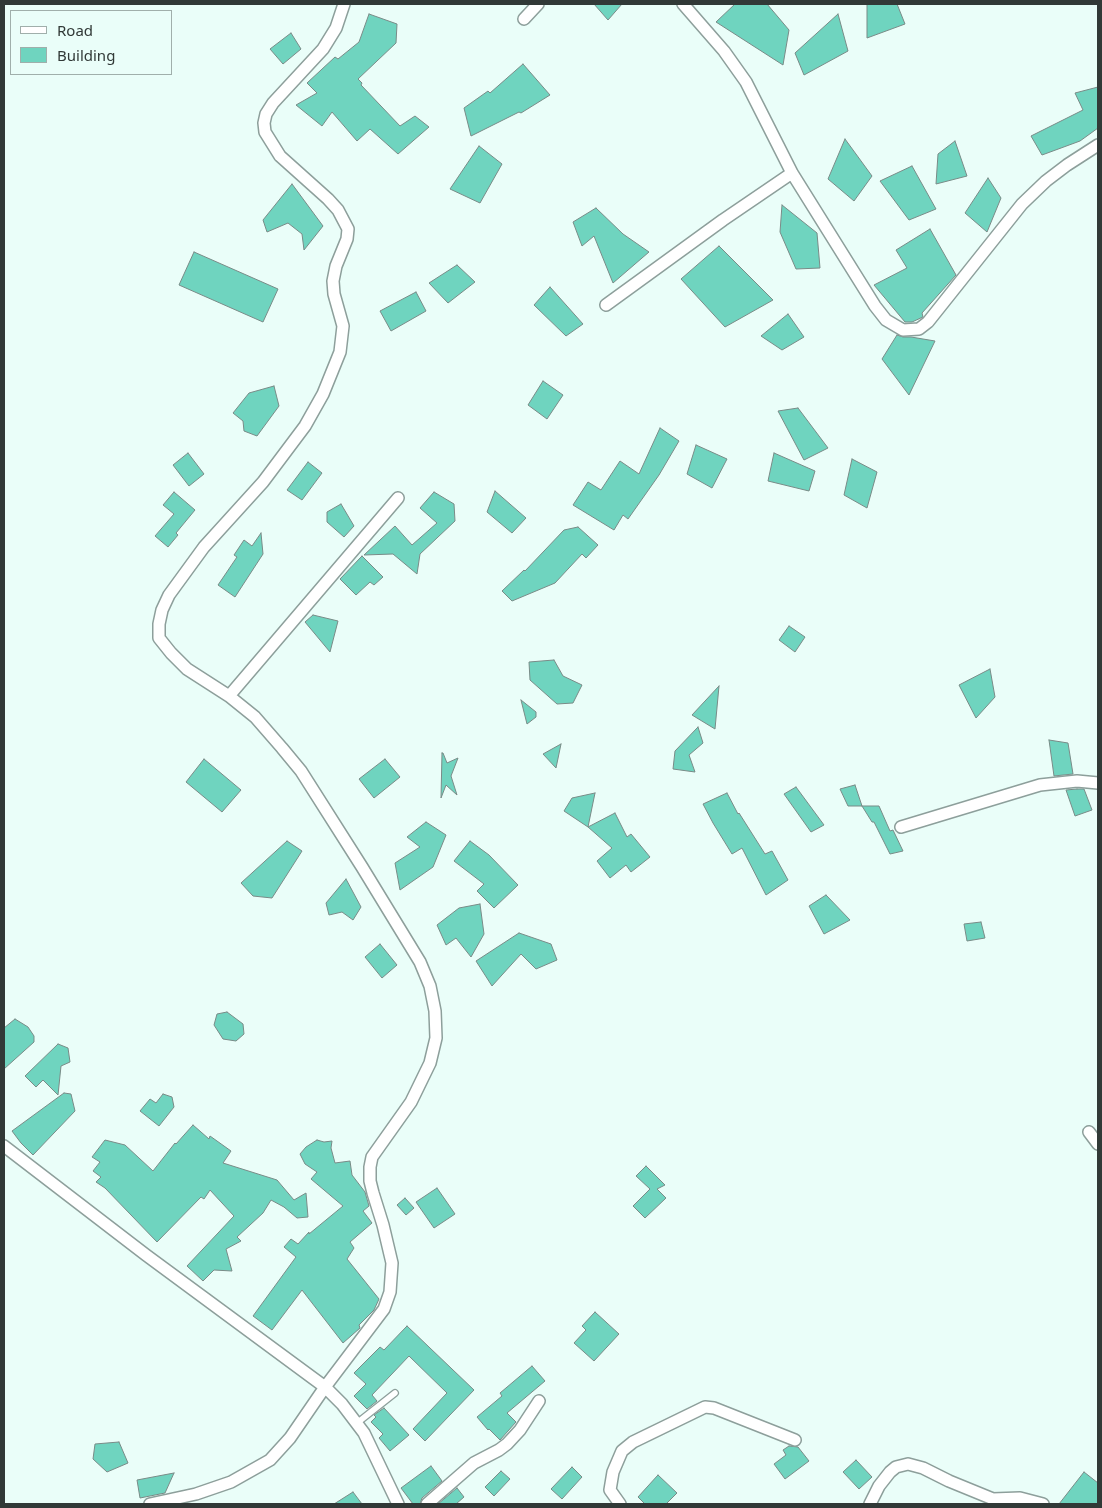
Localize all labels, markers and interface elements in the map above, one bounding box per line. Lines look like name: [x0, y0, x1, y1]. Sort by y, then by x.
legend: [10, 10, 172, 75]
text: Road: [57, 20, 93, 40]
text: Building: [57, 45, 115, 65]

